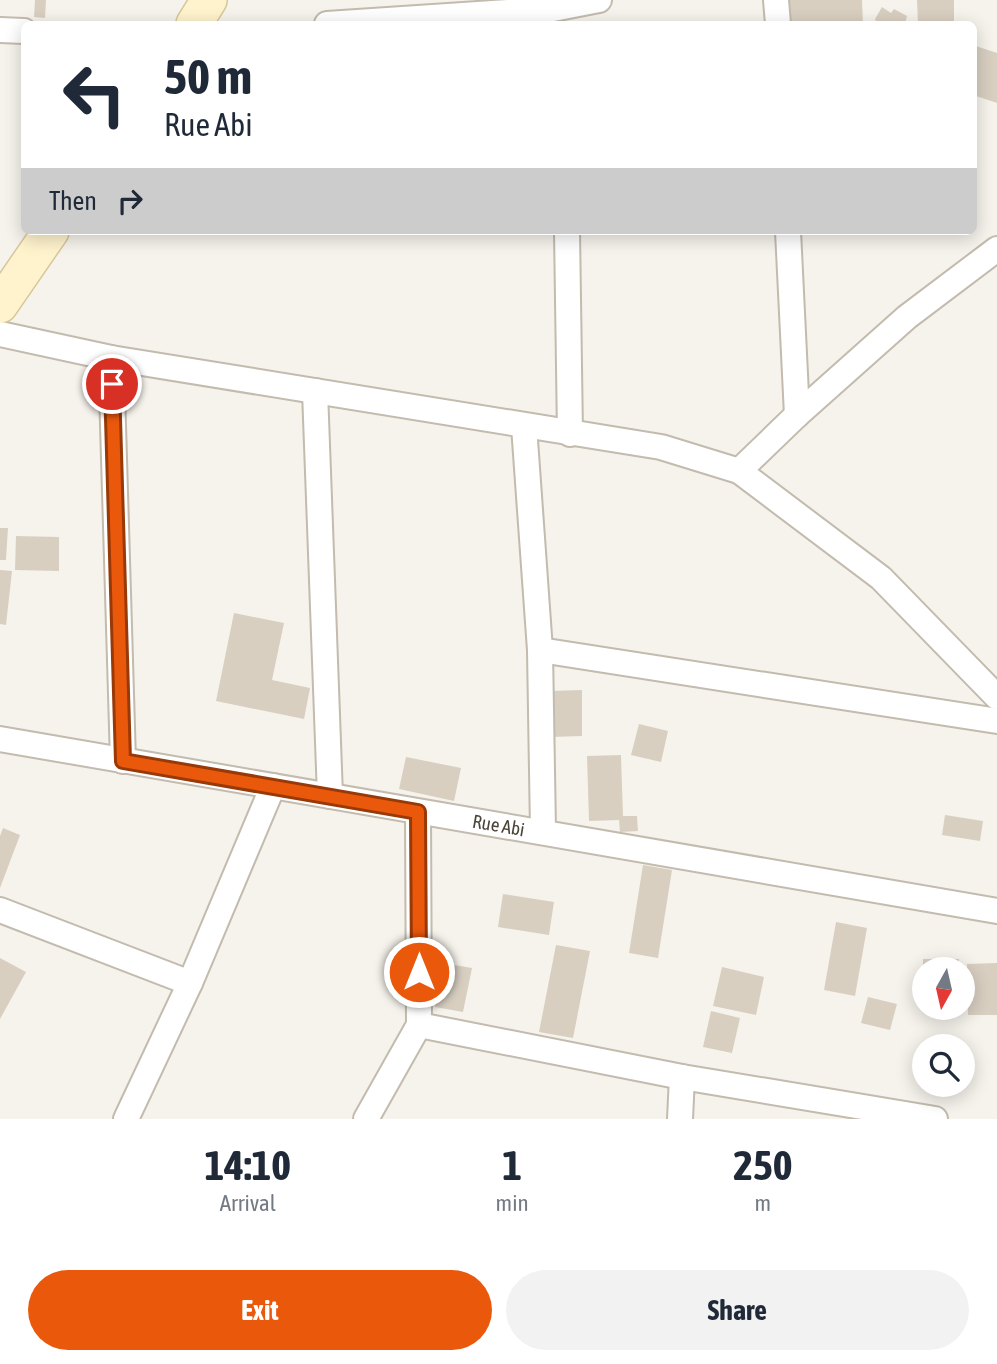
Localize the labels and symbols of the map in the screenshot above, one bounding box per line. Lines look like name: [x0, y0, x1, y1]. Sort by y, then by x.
pin: [82, 354, 142, 414]
street label: Rue Abi: [471, 810, 526, 840]
position arrow: [382, 935, 456, 1009]
north arrow: [912, 957, 975, 1020]

